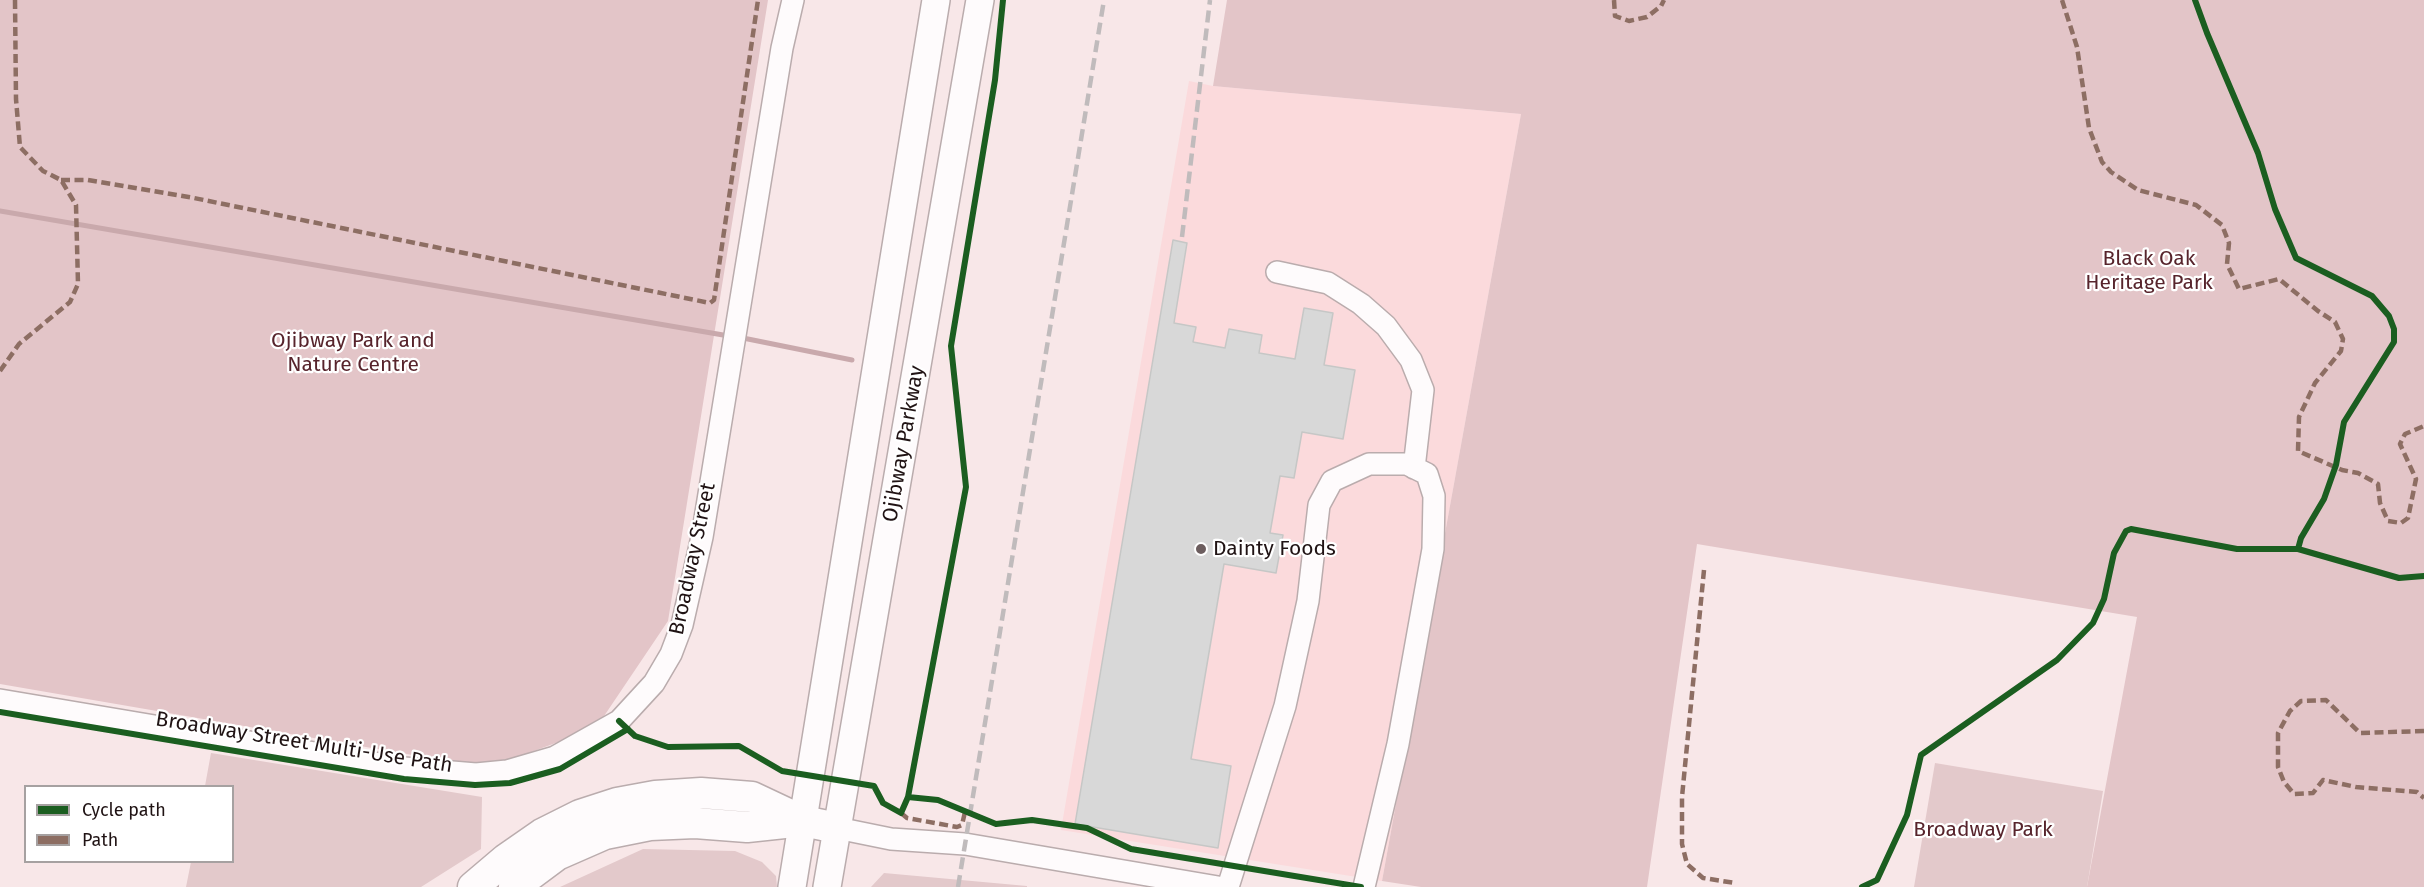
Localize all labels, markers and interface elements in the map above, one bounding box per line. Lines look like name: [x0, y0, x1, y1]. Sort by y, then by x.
park label: Black Oak Heritage Park: [2085, 246, 2213, 296]
park label: Ojibway Park and Nature Centre: [271, 328, 435, 378]
street label: Ojibway Parkway: [878, 364, 930, 524]
street label: Broadway Street: [665, 481, 721, 637]
place label: Dainty Foods: [1213, 536, 1336, 562]
marker: Dainty Foods: [1194, 542, 1208, 556]
street label: Broadway Street Multi-Use Path: [154, 707, 454, 779]
legend: [24, 785, 234, 863]
text: Cycle path: [82, 799, 166, 821]
park label: Broadway Park: [1913, 817, 2053, 843]
text: Path: [82, 829, 118, 851]

